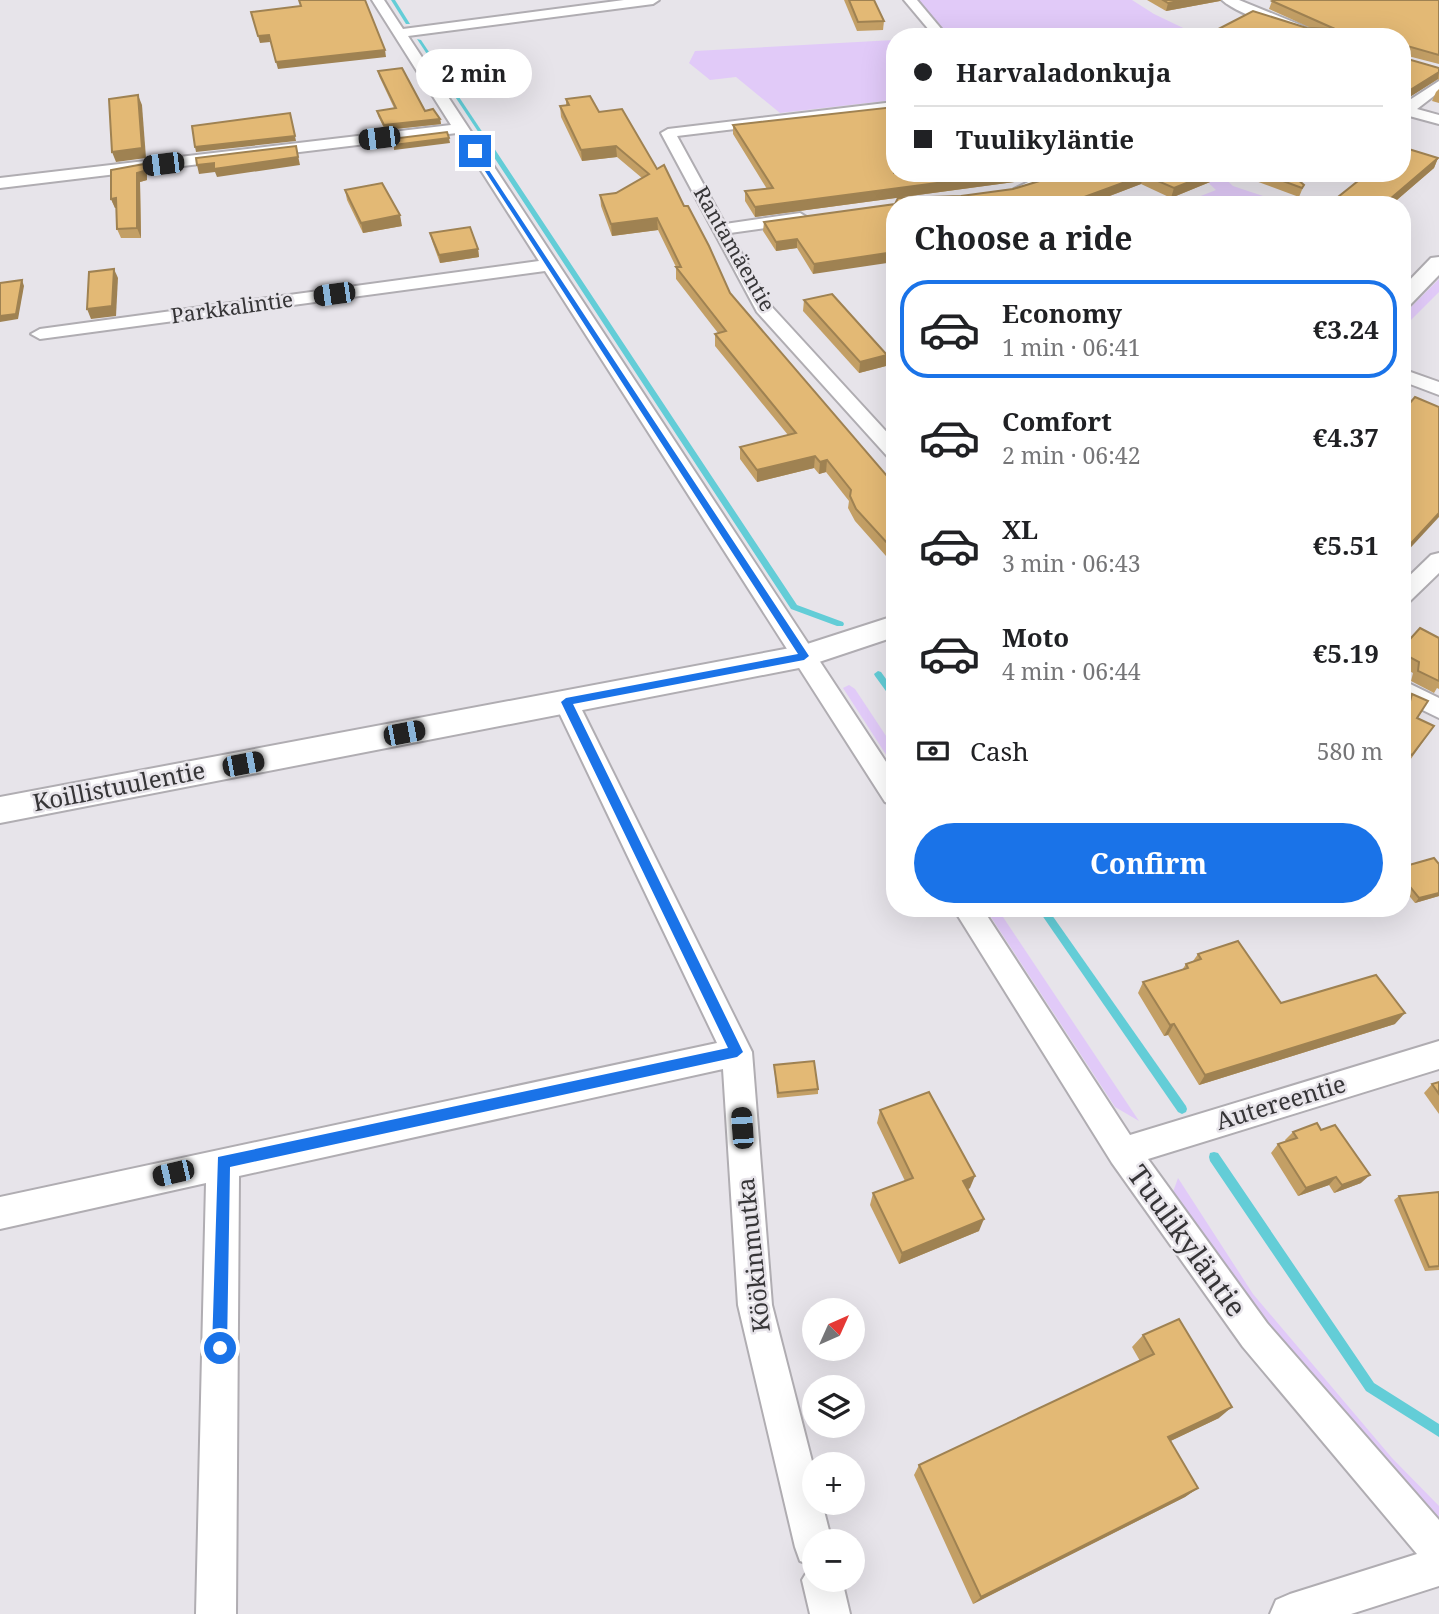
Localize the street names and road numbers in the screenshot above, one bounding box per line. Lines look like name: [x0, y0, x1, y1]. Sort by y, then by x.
street label: Rantamäentie: [688, 181, 782, 316]
street label: Parkkalintie: [169, 285, 295, 329]
street label: Koillistuulentie: [30, 753, 208, 818]
street label: Autereentie: [1211, 1066, 1350, 1137]
street label: Tuulikyläntie: [1120, 1157, 1256, 1324]
street label: Köökinmutka: [728, 1176, 777, 1334]

